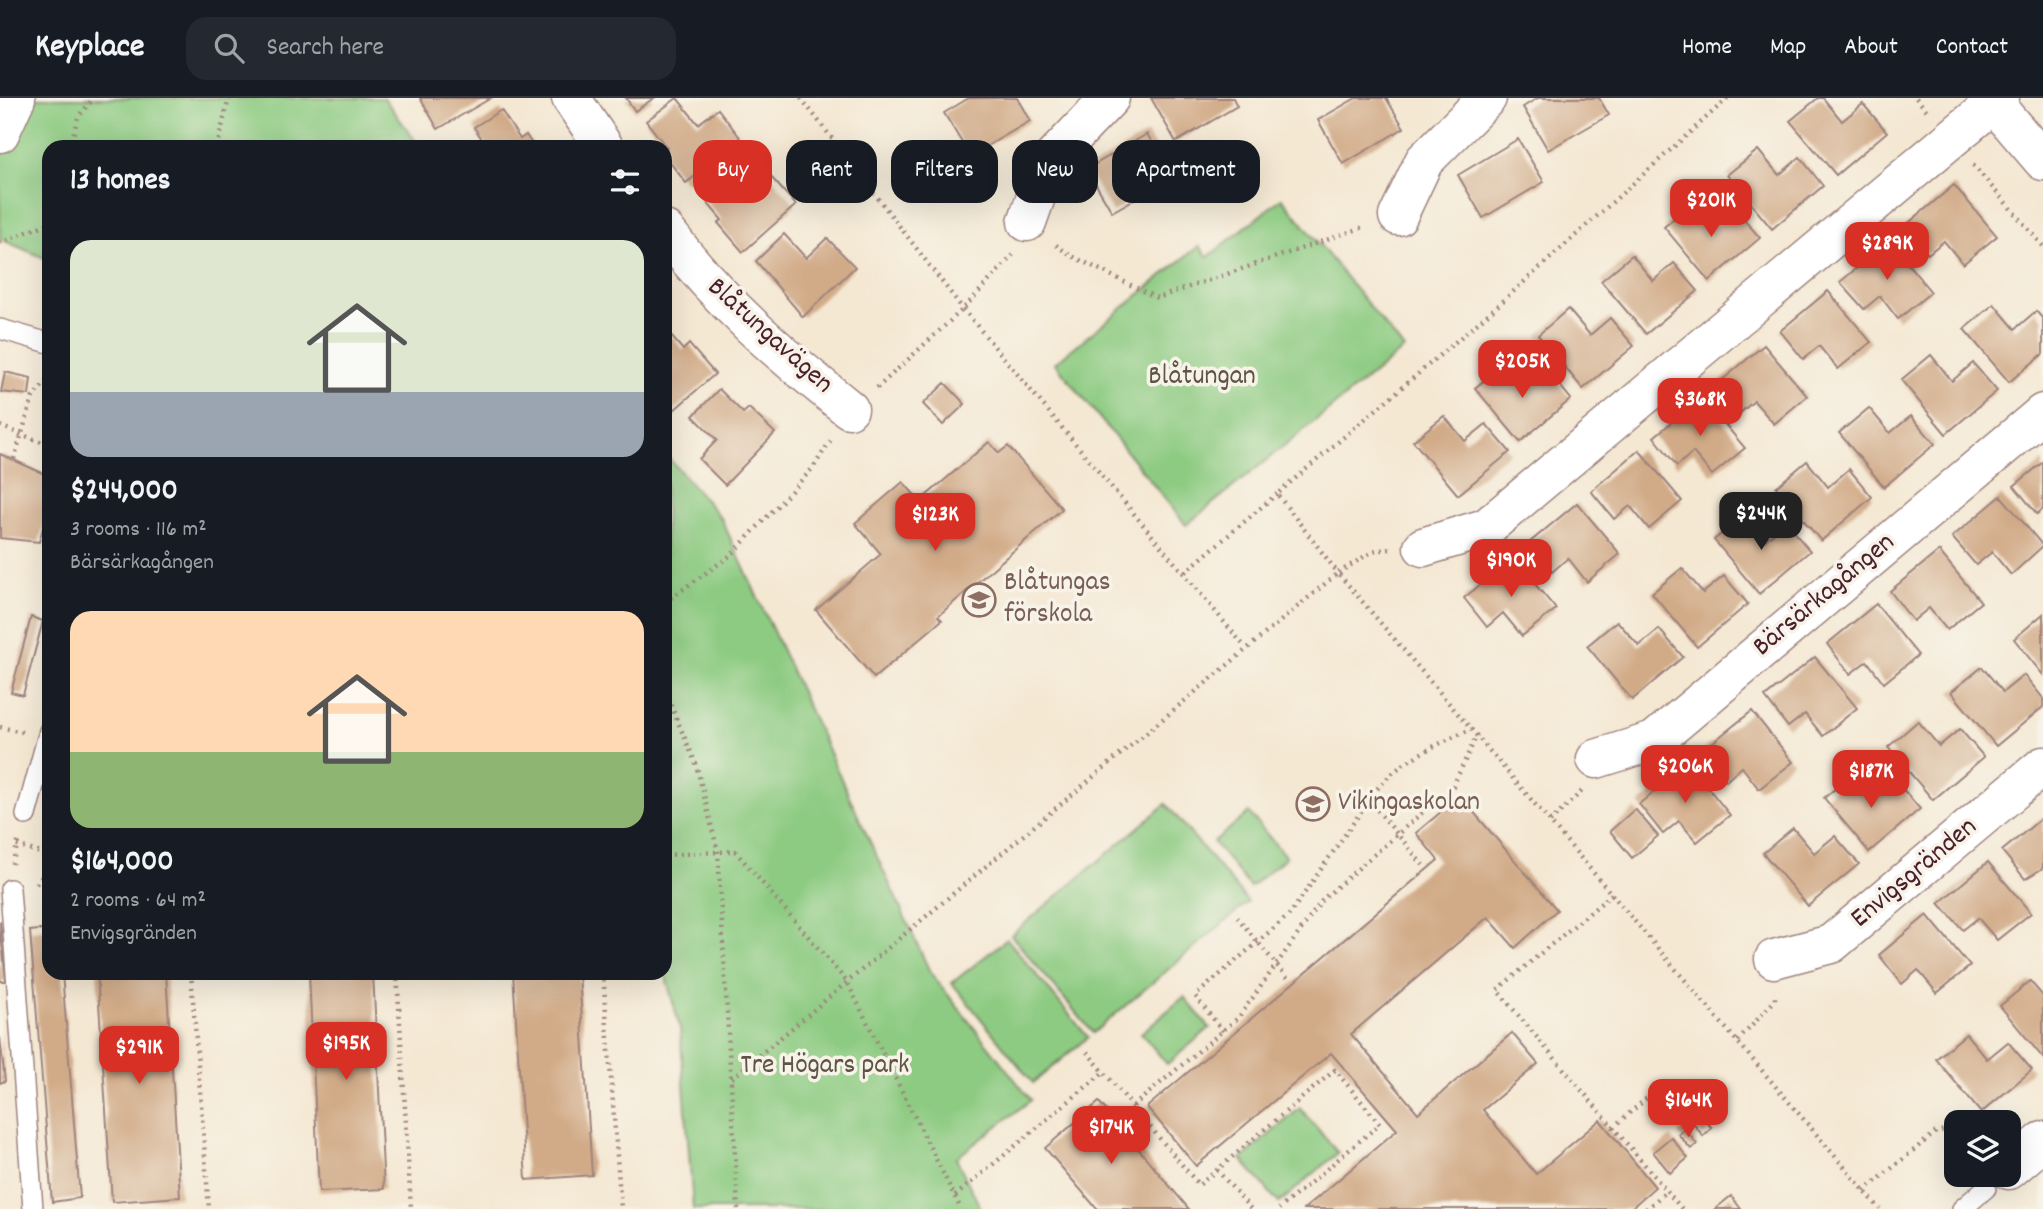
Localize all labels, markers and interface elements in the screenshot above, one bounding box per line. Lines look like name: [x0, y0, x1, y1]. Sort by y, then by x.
search box: [186, 17, 676, 80]
text: Keyplace: [35, 25, 144, 72]
icon: search: [210, 29, 248, 67]
text: Search here: [266, 30, 384, 67]
text: Home: [1682, 31, 1732, 65]
text: Map: [1770, 31, 1806, 65]
text: About: [1844, 31, 1898, 65]
text: Contact: [1936, 31, 2008, 65]
chip: Buy: [693, 140, 772, 203]
chip: Rent: [786, 140, 877, 203]
chip: Filters: [891, 140, 998, 203]
chip: New: [1012, 140, 1098, 203]
chip: Apartment: [1112, 140, 1260, 203]
text: 13 homes: [70, 161, 170, 204]
icon: filters: [606, 163, 644, 201]
pin: $201K: [1662, 180, 1760, 239]
text: $201K: [1686, 185, 1736, 218]
pin: $289K: [1838, 222, 1936, 282]
text: $289K: [1861, 228, 1913, 261]
street label: Blåtungavägen: [697, 269, 841, 405]
icon: home: [294, 285, 420, 411]
pin: $205K: [1473, 341, 1571, 400]
text: $205K: [1494, 346, 1550, 379]
park label: Blåtungan: [1148, 358, 1256, 398]
pin: $368K: [1651, 378, 1749, 438]
text: $368K: [1674, 384, 1727, 417]
text: $244,000: [70, 471, 178, 514]
pin: $244K: [1712, 492, 1810, 552]
pin: $123K: [886, 494, 984, 553]
text: $244K: [1735, 498, 1787, 531]
text: $123K: [911, 499, 959, 532]
text: 3 rooms · 116 m²: [70, 514, 207, 547]
street label: Bärsärkagången: [1745, 524, 1905, 668]
pin: $190K: [1462, 540, 1560, 599]
text: $190K: [1486, 545, 1536, 578]
text: Bärsärkagången: [70, 547, 214, 580]
place label: Blåtungas förskola: [1004, 564, 1110, 636]
school or university icon: Blåtungas förskola: [960, 581, 998, 619]
icon: home: [294, 656, 420, 782]
pin: $206K: [1636, 746, 1734, 805]
pin: $187K: [1822, 750, 1920, 810]
text: $206K: [1657, 751, 1713, 784]
text: $187K: [1848, 756, 1894, 789]
place label: Vikingaskolan: [1338, 784, 1480, 824]
school or university icon: Vikingaskolan: [1294, 785, 1332, 823]
street label: Envigsgränden: [1843, 809, 1987, 939]
text: $164,000: [70, 842, 174, 885]
text: 2 rooms · 64 m²: [70, 885, 206, 918]
text: Envigsgränden: [70, 918, 197, 951]
pin: $195K: [297, 1023, 395, 1082]
pin: $291K: [90, 1026, 188, 1086]
text: $195K: [322, 1028, 370, 1061]
text: $291K: [115, 1032, 163, 1065]
park label: Tre Högars park: [740, 1047, 910, 1087]
pin: $164K: [1639, 1080, 1737, 1139]
text: $164K: [1664, 1085, 1712, 1118]
pin: $174K: [1062, 1107, 1160, 1166]
map controls: [1944, 1110, 2021, 1187]
button: layers: [1944, 1110, 2021, 1187]
text: $174K: [1088, 1112, 1134, 1145]

